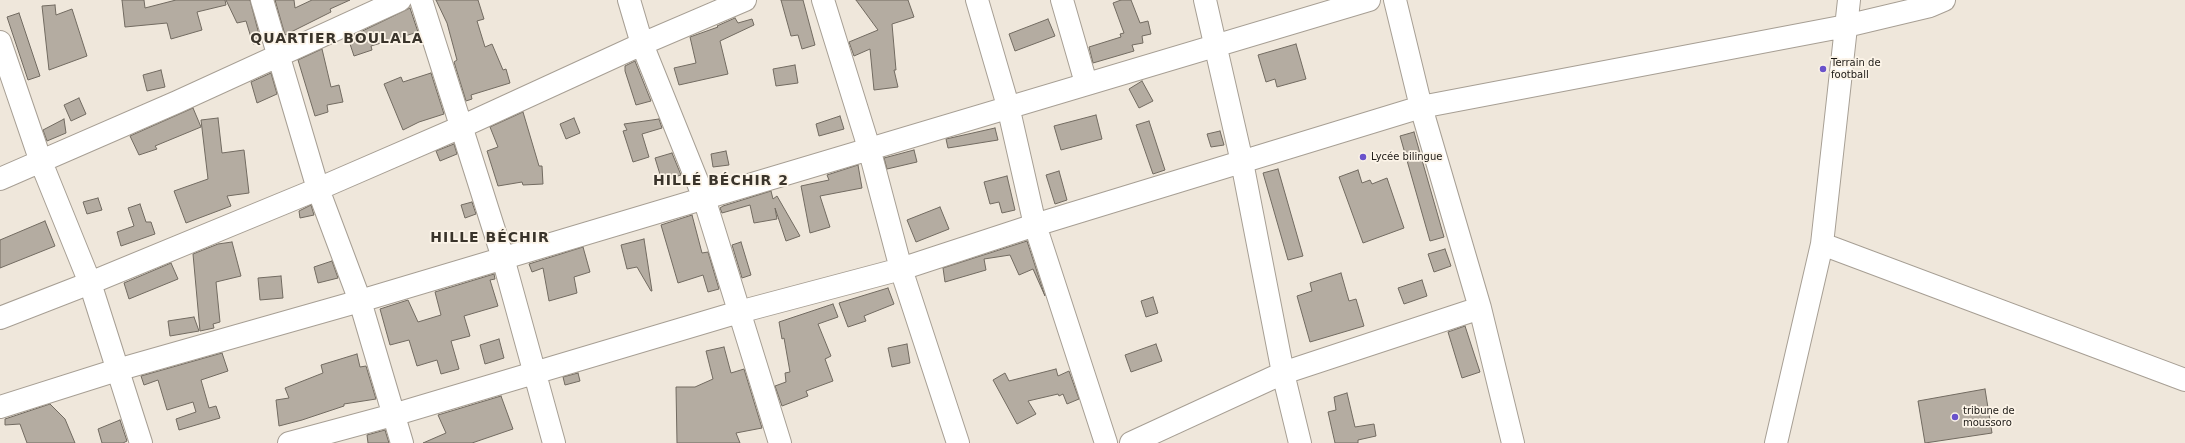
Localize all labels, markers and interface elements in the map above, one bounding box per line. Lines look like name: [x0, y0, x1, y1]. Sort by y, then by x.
district label: QUARTIER BOULALA: [250, 31, 424, 47]
place label: Terrain de football: [1831, 57, 1881, 80]
marker: Terrain de football: [1818, 64, 1828, 74]
place label: Lycée bilingue: [1371, 151, 1442, 163]
marker: Lycée bilingue: [1358, 152, 1368, 162]
district label: HILLÉ BÉCHIR 2: [653, 173, 789, 189]
district label: HILLE BÉCHIR: [430, 230, 550, 246]
place label: tribune de moussoro: [1963, 405, 2015, 428]
marker: tribune de moussoro: [1950, 412, 1960, 422]

